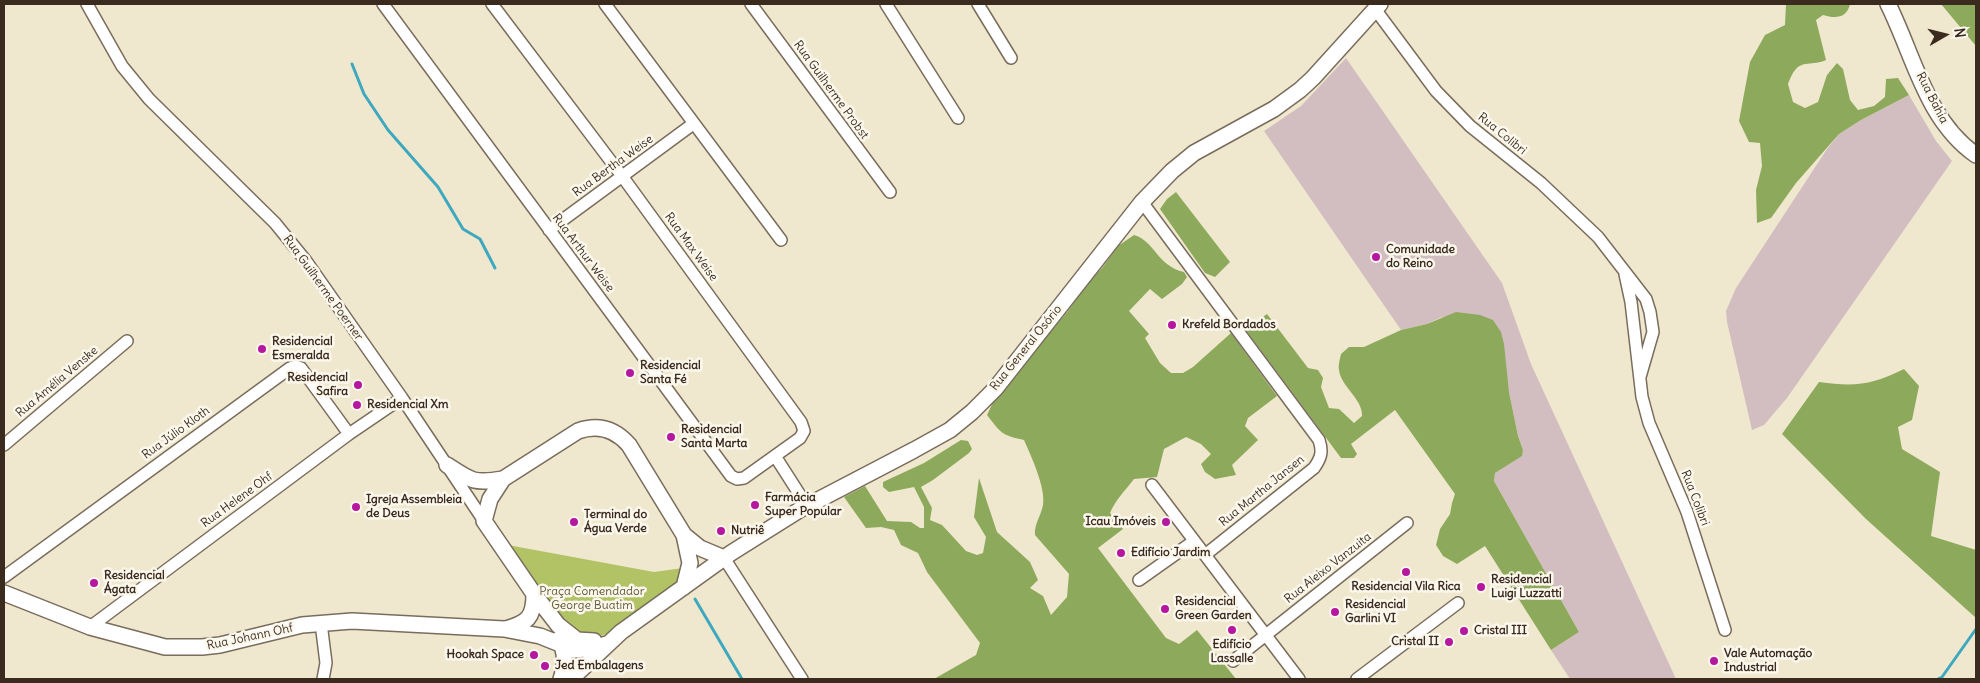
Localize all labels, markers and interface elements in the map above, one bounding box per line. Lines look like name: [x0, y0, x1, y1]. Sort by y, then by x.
north arrow: [1920, 10, 1970, 60]
text: N: [1950, 27, 1969, 39]
street label: Rua Guilherme Probst: [790, 38, 872, 142]
street label: Rua Bahia: [1913, 70, 1951, 126]
street label: Rua Colibri: [1475, 110, 1529, 158]
street label: Rua Bertha Weise: [570, 132, 656, 200]
street label: Rua Max Weise: [661, 210, 721, 284]
street label: Rua Arthur Weise: [549, 211, 617, 295]
street label: Rua Guilherme Poerner: [280, 232, 366, 344]
place label: Comunidade do Reino: [1386, 243, 1455, 271]
marker: Comunidade do Reino: [1370, 251, 1382, 263]
street label: Rua General Osório: [987, 302, 1065, 394]
place label: Krefeld Bordados: [1182, 318, 1276, 332]
marker: Krefeld Bordados: [1166, 319, 1178, 331]
place label: Residencial Esmeralda: [272, 335, 333, 363]
marker: Residencial Esmeralda: [256, 343, 268, 355]
street label: Rua Amélia Venske: [13, 344, 101, 420]
place label: Residencial Santa Fé: [640, 359, 701, 387]
marker: Residencial Santa Fé: [624, 367, 636, 379]
place label: Residencial Safira: [287, 371, 348, 399]
marker: Residencial Safira: [352, 379, 364, 391]
place label: Residencial Xm: [367, 398, 449, 412]
marker: Residencial Xm: [351, 399, 363, 411]
street label: Rua Júlio Kloth: [139, 404, 213, 462]
place label: Residencial Santa Marta: [681, 423, 747, 451]
marker: Residencial Santa Marta: [665, 431, 677, 443]
street label: Rua Martha Jansen: [1217, 452, 1307, 530]
street label: Rua Colibri: [1678, 468, 1712, 528]
street label: Rua Helene Ohf: [198, 469, 276, 531]
place label: Farmácia Super Popular: [765, 491, 842, 519]
place label: Igreja Assembleia de Deus: [366, 493, 462, 521]
marker: Farmácia Super Popular: [749, 499, 761, 511]
marker: Igreja Assembleia de Deus: [350, 501, 362, 513]
place label: Terminal do Água Verde: [584, 508, 647, 536]
place label: Icau Imóveis: [1086, 515, 1156, 529]
marker: Terminal do Água Verde: [568, 516, 580, 528]
marker: Icau Imóveis: [1160, 516, 1172, 528]
place label: Nutriê: [731, 524, 764, 538]
marker: Nutriê: [715, 525, 727, 537]
street label: Rua Aleixo Vanzuita: [1282, 530, 1374, 606]
place label: Edifício Jardim: [1131, 546, 1211, 560]
marker: Edifício Jardim: [1115, 547, 1127, 559]
marker: Residencial Vila Rica: [1400, 566, 1412, 578]
place label: Residencial Ágata: [104, 569, 165, 597]
place label: Residencial Luigi Luzzatti: [1491, 573, 1562, 601]
marker: Residencial Ágata: [88, 577, 100, 589]
place label: Residencial Vila Rica: [1351, 580, 1461, 594]
marker: Residencial Luigi Luzzatti: [1475, 581, 1487, 593]
park label: Praça Comendador George Buatim: [539, 585, 645, 613]
place label: Residencial Green Garden: [1175, 595, 1252, 623]
place label: Residencial Garlini VI: [1345, 598, 1406, 626]
marker: Residencial Green Garden: [1159, 603, 1171, 615]
marker: Residencial Garlini VI: [1329, 606, 1341, 618]
street label: Rua Johann Ohf: [206, 621, 294, 653]
marker: Edifício Lassalle: [1226, 624, 1238, 636]
place label: Cristal III: [1474, 624, 1527, 638]
marker: Cristal III: [1458, 625, 1470, 637]
place label: Cristal II: [1391, 635, 1439, 649]
marker: Cristal II: [1443, 636, 1455, 648]
place label: Edifício Lassalle: [1211, 638, 1253, 666]
place label: Vale Automação Industrial: [1724, 647, 1812, 675]
place label: Hookah Space: [447, 648, 524, 662]
marker: Hookah Space: [528, 649, 540, 661]
marker: Vale Automação Industrial: [1708, 655, 1720, 667]
place label: Jed Embalagens: [555, 659, 644, 673]
marker: Jed Embalagens: [539, 660, 551, 672]

